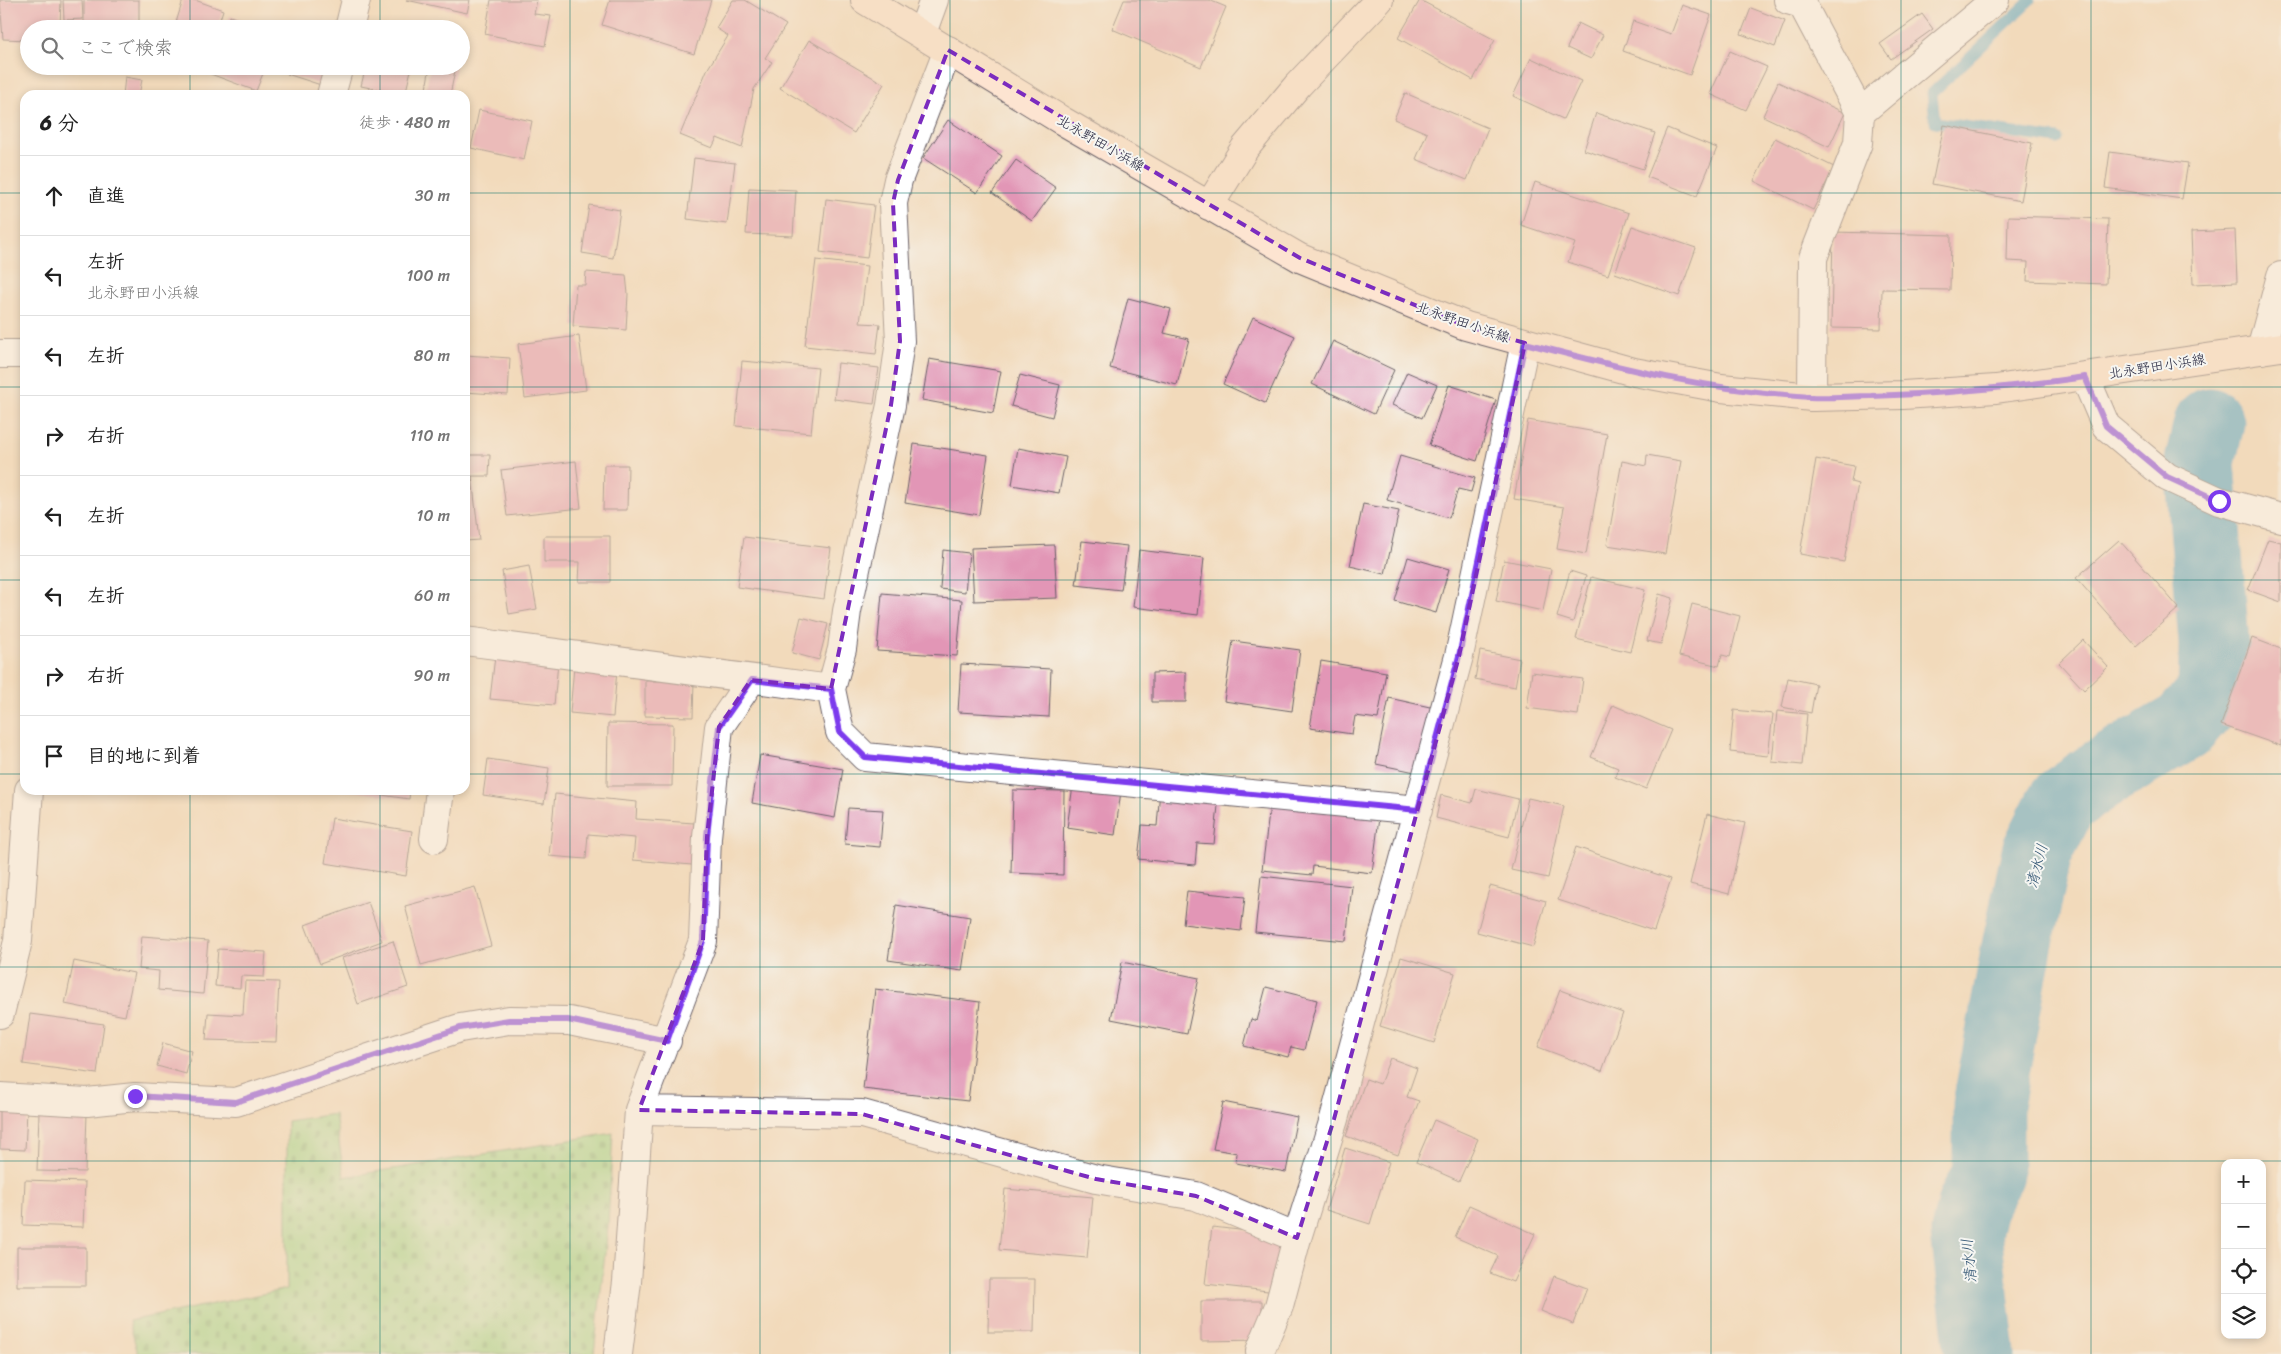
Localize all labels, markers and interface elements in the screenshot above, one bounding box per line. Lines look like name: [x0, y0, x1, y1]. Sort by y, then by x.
search box: [20, 20, 470, 75]
text: ここで検索: [78, 31, 173, 64]
icon: search: [38, 34, 66, 62]
text: 6 分: [40, 104, 78, 142]
text: 徒歩 · 480 m: [359, 108, 450, 137]
street label: 北永野田小浜線: [1052, 108, 1149, 179]
text: 直進: [87, 179, 125, 212]
text: 30 m: [415, 181, 450, 210]
icon: ahead: [40, 182, 68, 210]
text: 左折: [87, 245, 125, 278]
text: 100 m: [406, 261, 450, 290]
icon: left: [40, 262, 68, 290]
text: 北永野田小浜線: [87, 278, 199, 307]
street label: 北永野田小浜線: [1412, 295, 1513, 350]
text: 左折: [87, 339, 125, 372]
text: 80 m: [414, 341, 450, 370]
icon: left: [40, 342, 68, 370]
street label: 北永野田小浜線: [2107, 346, 2207, 387]
text: 右折: [87, 419, 125, 452]
text: 110 m: [410, 421, 450, 450]
icon: right: [40, 422, 68, 450]
route start: [2208, 490, 2231, 513]
text: 左折: [87, 499, 125, 532]
text: 10 m: [417, 501, 450, 530]
icon: left: [40, 502, 68, 530]
text: 左折: [87, 579, 125, 612]
text: 60 m: [414, 581, 450, 610]
icon: left: [40, 582, 68, 610]
text: 右折: [87, 659, 125, 692]
text: 90 m: [414, 661, 450, 690]
icon: right: [40, 662, 68, 690]
text: 目的地に到着: [87, 739, 201, 772]
icon: arrive: [40, 742, 68, 770]
water label: 清水川: [2019, 841, 2055, 891]
route end: [124, 1085, 147, 1108]
map controls: [2221, 1159, 2266, 1339]
button: +: [2221, 1159, 2266, 1204]
button: −: [2221, 1204, 2266, 1249]
water label: 清水川: [1954, 1237, 1984, 1285]
button: locate: [2221, 1249, 2266, 1294]
button: layers: [2221, 1294, 2266, 1339]

